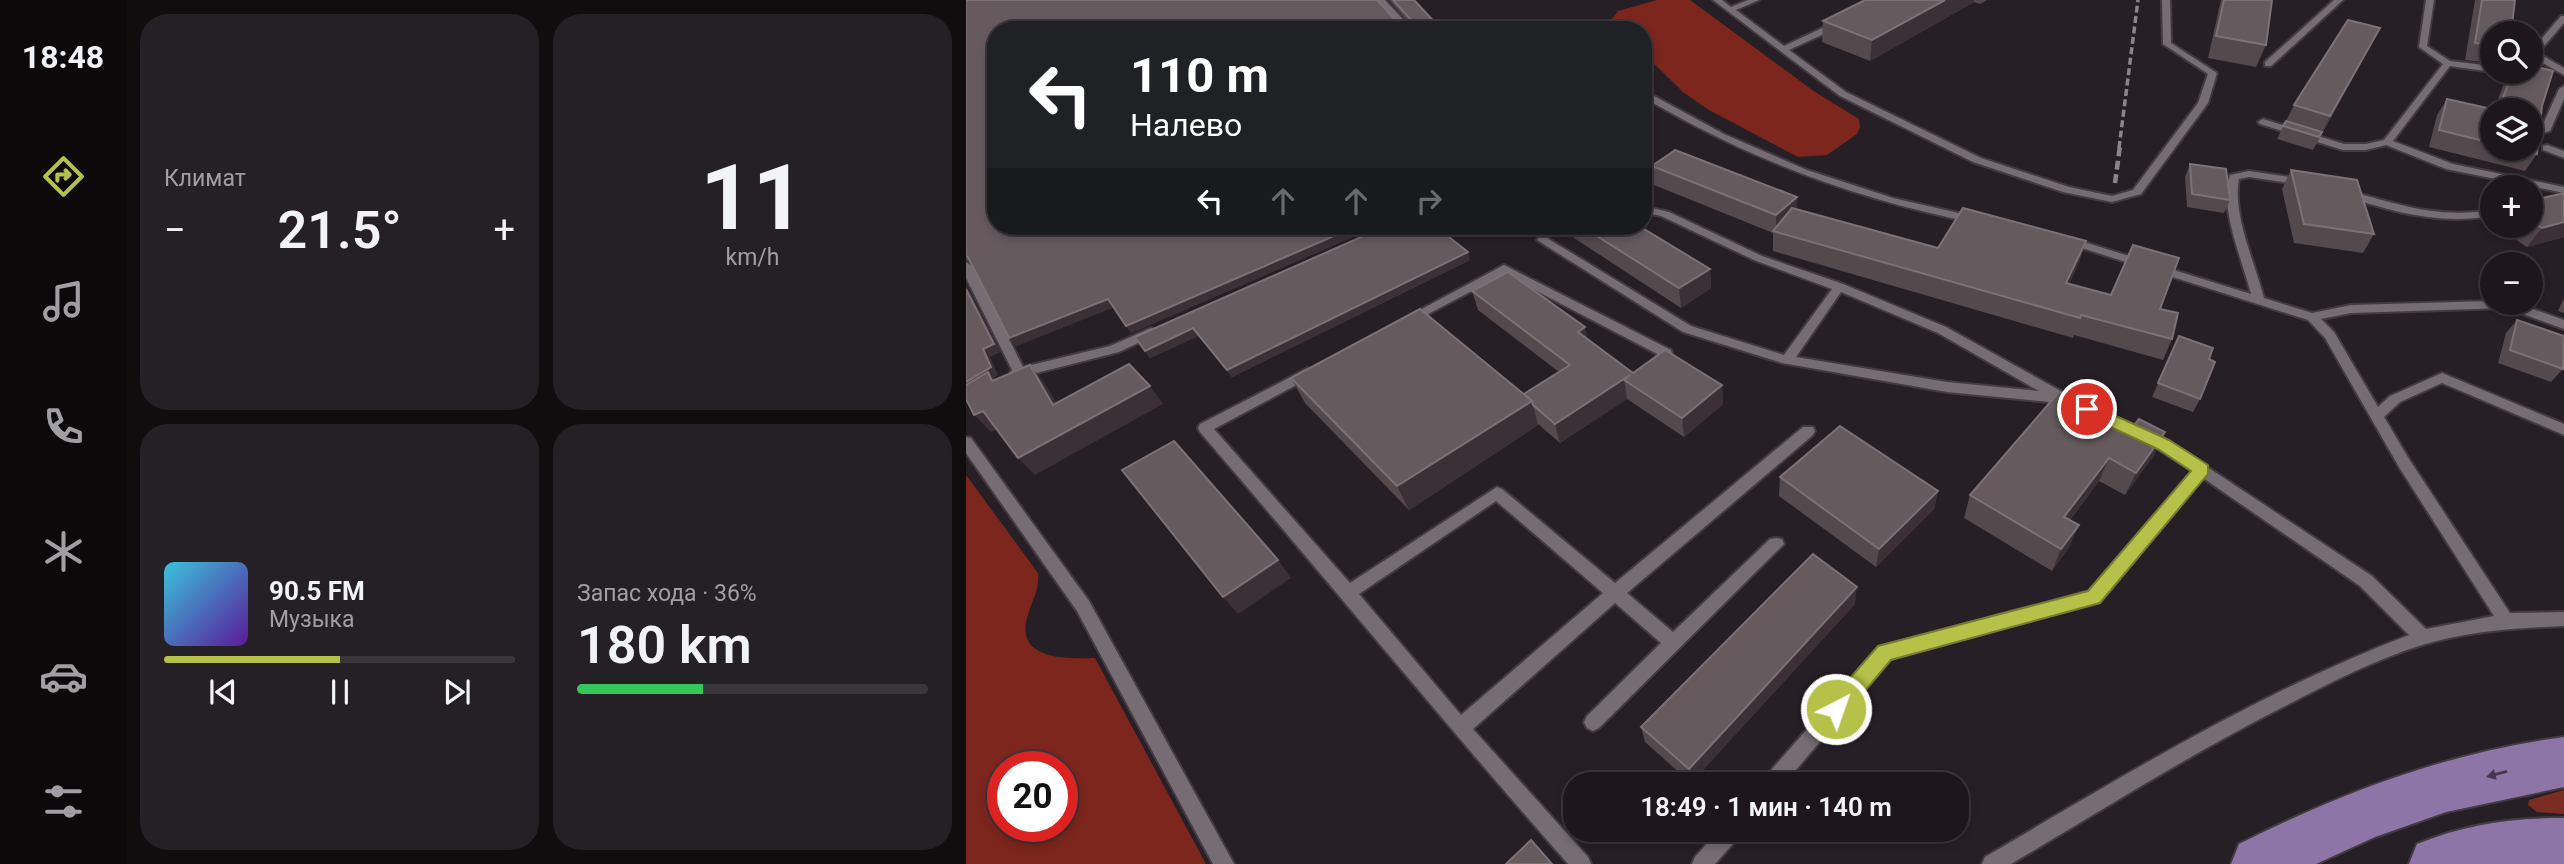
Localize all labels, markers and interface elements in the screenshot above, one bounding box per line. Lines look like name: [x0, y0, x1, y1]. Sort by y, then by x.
map controls: [2480, 21, 2543, 315]
button: search: [2480, 21, 2543, 84]
text: 18:48: [22, 38, 104, 76]
text: 110 m: [1130, 47, 1269, 104]
icon: left: [1015, 49, 1106, 140]
button: layers: [2480, 98, 2543, 161]
text: Налево: [1130, 106, 1242, 144]
text: 11: [700, 145, 805, 251]
icon: directions: [39, 152, 88, 201]
text: Климат: [164, 165, 246, 192]
button: +: [2480, 175, 2543, 238]
icon: left: [1191, 182, 1229, 220]
icon: ahead: [1264, 182, 1302, 220]
icon: ahead: [1337, 182, 1375, 220]
icon: right: [1410, 182, 1448, 220]
text: 21.5°: [278, 200, 402, 261]
text: −: [164, 208, 186, 252]
text: +: [493, 208, 515, 252]
text: km/h: [726, 244, 780, 271]
button: −: [2480, 252, 2543, 315]
icon: music: [39, 277, 88, 326]
pin: [2057, 379, 2117, 439]
icon: arrive: [2068, 390, 2106, 428]
icon: phone: [39, 402, 88, 451]
icon: climate: [39, 527, 88, 576]
text: 90.5 FM: [269, 576, 365, 606]
text: Запас хода · 36%: [577, 580, 757, 607]
text: Музыка: [269, 606, 354, 633]
text: 180 km: [577, 615, 752, 676]
icon: car: [39, 652, 88, 701]
position arrow: [1799, 672, 1873, 746]
icon: previous: [204, 673, 242, 711]
icon: pause: [321, 673, 359, 711]
icon: next: [438, 673, 476, 711]
speed limit sign: 20: [987, 751, 1078, 842]
one-way arrow: [2486, 769, 2508, 780]
icon: filters: [39, 777, 88, 826]
text: 18:49 · 1 мин · 140 m: [1640, 792, 1892, 822]

